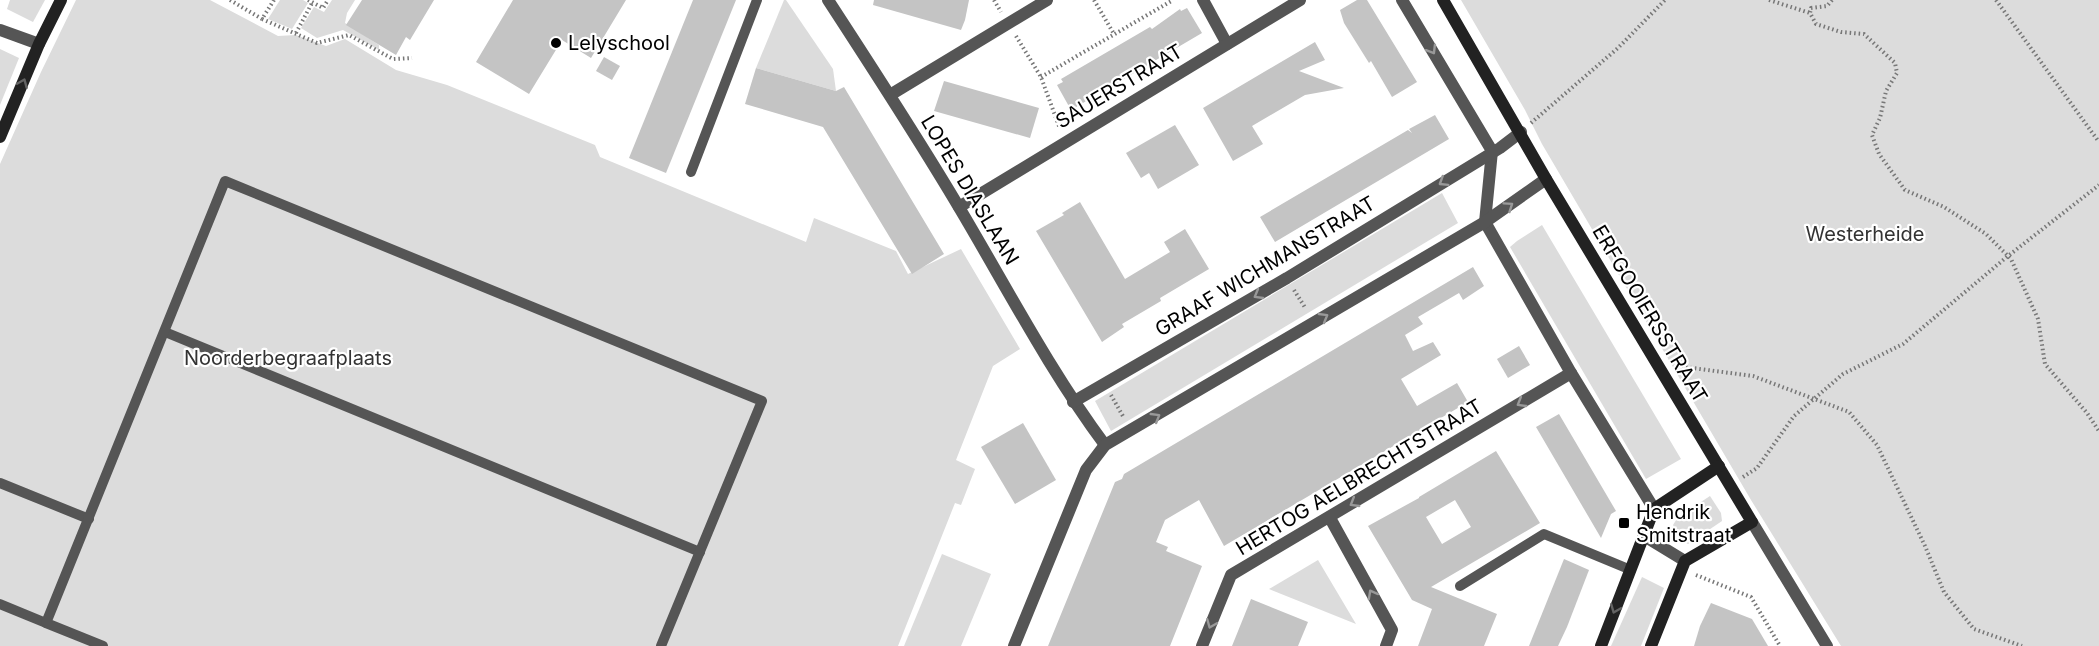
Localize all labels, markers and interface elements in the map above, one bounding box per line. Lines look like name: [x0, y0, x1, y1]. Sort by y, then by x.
place label: Lelyschool: [568, 31, 670, 55]
marker: Lelyschool: [549, 36, 563, 50]
street label: SAUERSTRAAT: [1051, 39, 1187, 133]
one-way arrow: [1425, 44, 1436, 54]
one-way arrow: [16, 79, 28, 90]
street label: LOPES DIASLAAN: [916, 111, 1024, 269]
one-way arrow: [1439, 175, 1450, 186]
street label: GRAAF WICHMANSTRAAT: [1151, 191, 1379, 341]
one-way arrow: [1502, 202, 1513, 213]
street label: ERFGOOIERSSTRAAT: [1587, 221, 1713, 407]
park label: Westerheide: [1806, 222, 1925, 246]
one-way arrow: [1254, 288, 1264, 299]
one-way arrow: [1318, 312, 1328, 324]
park label: Noorderbegraafplaats: [184, 346, 392, 370]
street label: HERTOG AELBRECHTSTRAAT: [1231, 394, 1487, 560]
one-way arrow: [1517, 396, 1527, 407]
one-way arrow: [1150, 412, 1160, 424]
one-way arrow: [1350, 496, 1360, 508]
place label: Hendrik Smitstraat: [1636, 500, 1732, 547]
marker: Hendrik Smitstraat: [1617, 516, 1631, 530]
one-way arrow: [1368, 590, 1379, 600]
one-way arrow: [1610, 602, 1622, 613]
one-way arrow: [1206, 618, 1218, 629]

